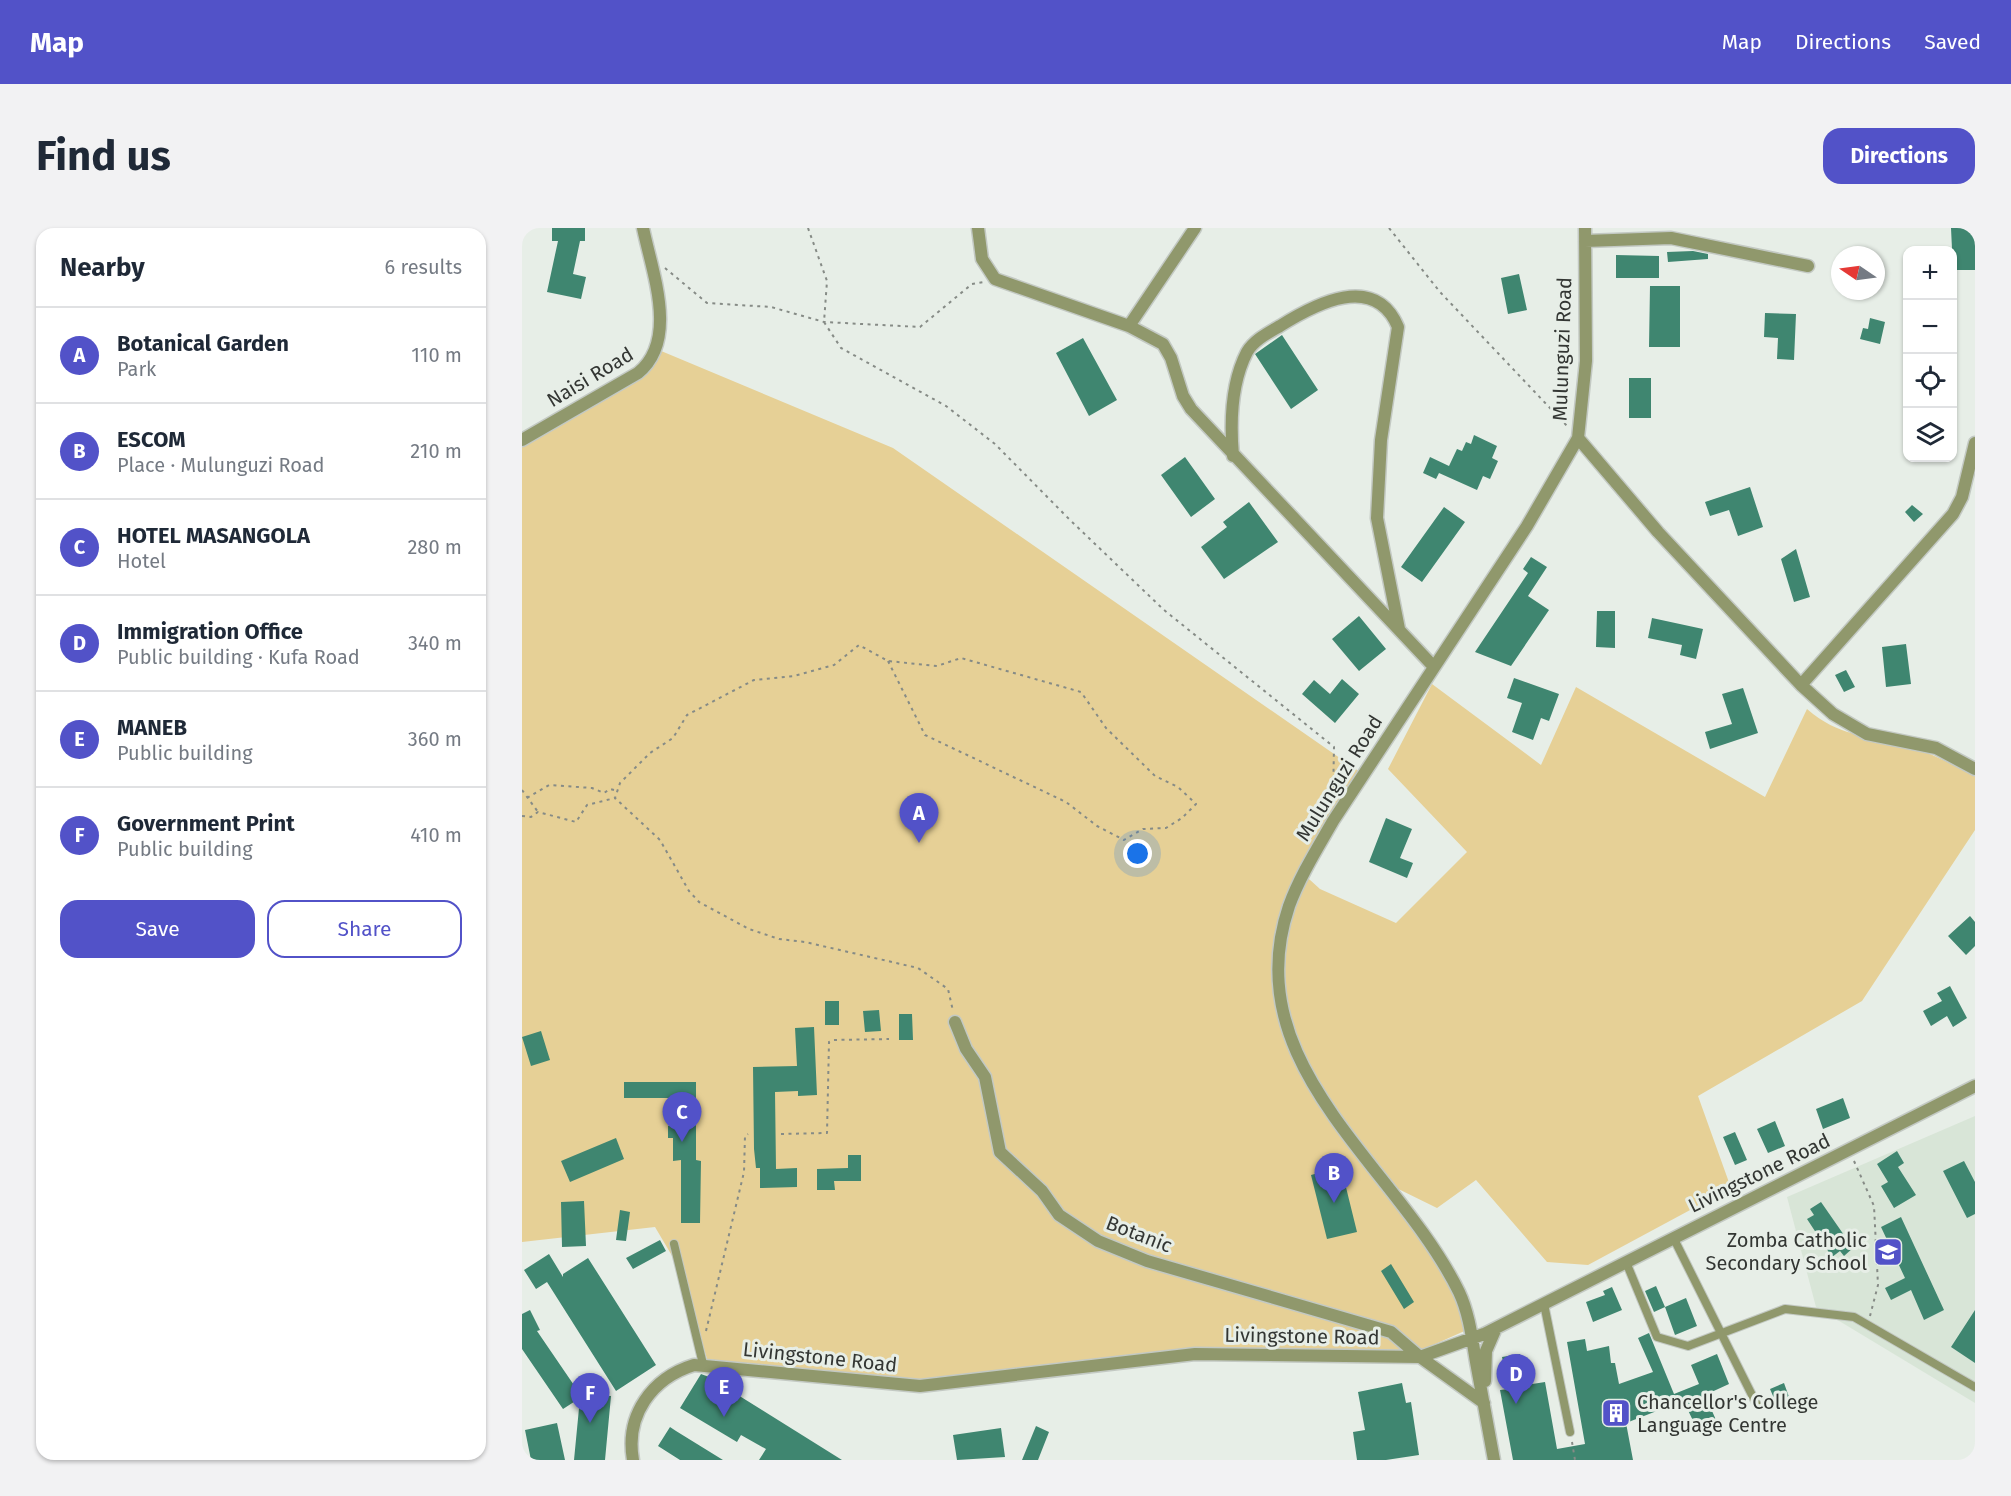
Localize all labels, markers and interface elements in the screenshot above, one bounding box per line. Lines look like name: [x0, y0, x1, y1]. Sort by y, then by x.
text: Map: [30, 26, 84, 59]
text: Map: [1722, 29, 1762, 55]
text: Directions: [1795, 29, 1891, 55]
text: Saved: [1924, 29, 1981, 55]
button: Directions: [1823, 128, 1975, 184]
text: Find us: [36, 131, 171, 181]
north arrow: [1831, 246, 1885, 300]
map controls: [1903, 246, 1957, 462]
button: +: [1903, 246, 1957, 300]
text: Nearby: [60, 252, 145, 283]
text: 6 results: [385, 255, 462, 279]
street label: Mulunguzi Road: [1547, 277, 1577, 421]
button: −: [1903, 300, 1957, 354]
text: Botanical Garden: [117, 330, 289, 357]
street label: Naisi Road: [542, 342, 638, 412]
text: A: [74, 343, 85, 367]
text: 110 m: [411, 343, 462, 367]
button: locate: [1903, 354, 1957, 408]
text: Park: [117, 357, 156, 381]
button: layers: [1903, 408, 1957, 462]
text: ESCOM: [117, 426, 185, 453]
text: B: [73, 439, 86, 463]
text: 210 m: [410, 439, 462, 463]
text: Place · Mulunguzi Road: [117, 453, 325, 477]
text: HOTEL MASANGOLA: [117, 522, 310, 549]
text: C: [74, 535, 85, 559]
text: 280 m: [407, 535, 462, 559]
text: Hotel: [117, 549, 166, 573]
text: Immigration Office: [117, 618, 303, 645]
text: D: [73, 631, 86, 655]
text: 340 m: [408, 631, 462, 655]
text: Public building · Kufa Road: [117, 645, 360, 669]
street label: Mulunguzi Road: [1291, 711, 1387, 845]
text: MANEB: [117, 714, 187, 741]
text: E: [74, 727, 85, 751]
text: 360 m: [408, 727, 462, 751]
text: Public building: [117, 741, 253, 765]
pin: A: [900, 794, 938, 843]
text: Government Print: [117, 810, 295, 837]
text: F: [75, 823, 84, 847]
text: 410 m: [410, 823, 462, 847]
text: Public building: [117, 837, 253, 861]
your location: [1123, 839, 1152, 868]
button: Save: [60, 900, 255, 958]
button: Share: [267, 900, 462, 958]
pin: C: [662, 1092, 702, 1142]
street label: Livingstone Road: [1684, 1128, 1834, 1218]
pin: B: [1314, 1154, 1354, 1203]
street label: Botanic: [1103, 1210, 1175, 1258]
place label: Zomba Catholic Secondary School: [1706, 1228, 1867, 1275]
school or university icon: Zomba Catholic Secondary School: [1872, 1236, 1904, 1268]
street label: Livingstone Road: [1224, 1323, 1380, 1349]
street label: Livingstone Road: [742, 1337, 898, 1377]
pin: D: [1496, 1354, 1536, 1404]
pin: E: [704, 1368, 744, 1417]
pin: F: [570, 1374, 610, 1423]
place label: Chancellor's College Language Centre: [1637, 1390, 1818, 1437]
building icon: Chancellor's College Language Centre: [1600, 1397, 1632, 1429]

